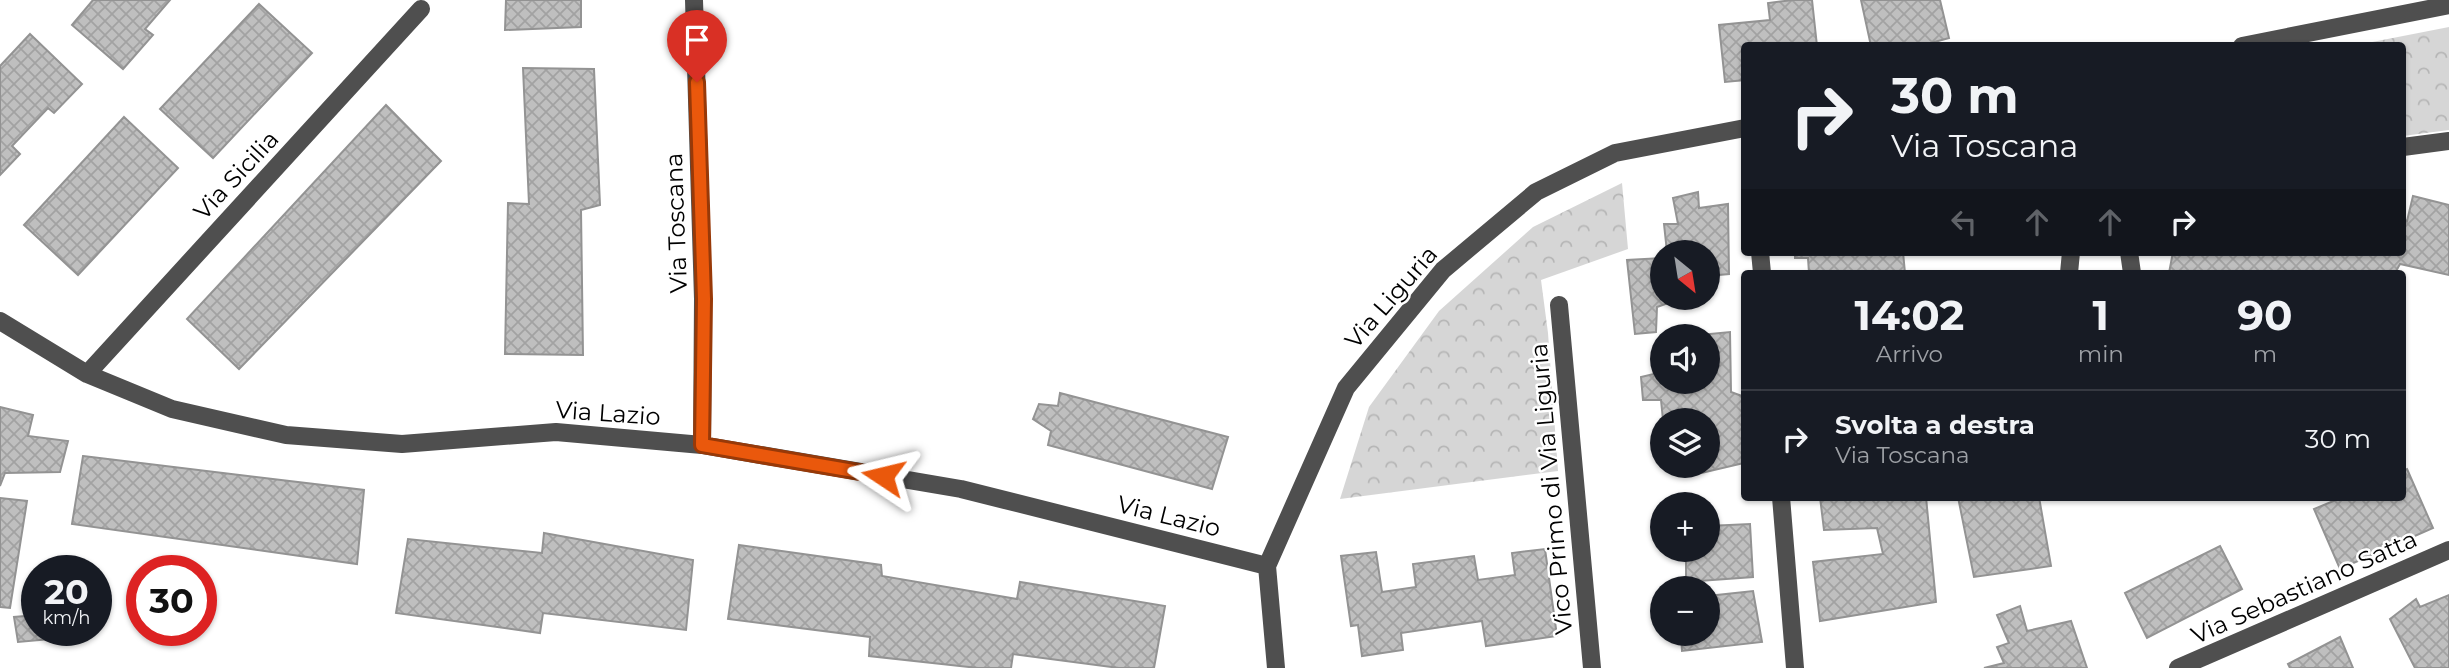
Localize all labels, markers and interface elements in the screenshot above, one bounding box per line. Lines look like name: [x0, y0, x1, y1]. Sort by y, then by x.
pin: [667, 10, 727, 82]
icon: arrive: [678, 21, 716, 59]
text: 30 m: [1891, 66, 2019, 125]
icon: right: [1776, 70, 1867, 161]
street label: Via Sicilia: [187, 124, 285, 226]
text: Via Toscana: [1891, 126, 2078, 165]
street label: Via Toscana: [659, 152, 693, 294]
icon: left: [1945, 203, 1983, 241]
icon: ahead: [2018, 203, 2056, 241]
icon: ahead: [2091, 203, 2129, 241]
icon: right: [2164, 203, 2202, 241]
street label: Via Liguria: [1339, 240, 1443, 354]
north arrow: [1650, 240, 1720, 310]
map controls: [1650, 240, 1720, 646]
text: 14:02: [1854, 289, 1964, 341]
text: 1: [2093, 289, 2109, 341]
text: 90: [2237, 289, 2293, 341]
button: sound: [1650, 324, 1720, 394]
text: Arrivo: [1876, 340, 1943, 368]
text: min: [2078, 340, 2124, 368]
text: m: [2253, 340, 2277, 368]
street label: Vico Primo di Via Liguria: [1524, 342, 1578, 636]
street label: Via Lazio: [554, 395, 662, 431]
button: layers: [1650, 408, 1720, 478]
text: Svolta a destra: [1835, 409, 2035, 441]
icon: right: [1776, 420, 1814, 458]
text: 30 m: [2305, 423, 2371, 455]
position arrow: [846, 439, 920, 513]
text: Via Toscana: [1835, 441, 1970, 469]
street label: Via Lazio: [1114, 489, 1224, 543]
button: +: [1650, 492, 1720, 562]
street label: Via Sebastiano Satta: [2187, 524, 2421, 650]
speed limit sign: 30: [126, 555, 217, 646]
text: 20: [44, 570, 89, 613]
button: −: [1650, 576, 1720, 646]
text: km/h: [42, 607, 91, 629]

